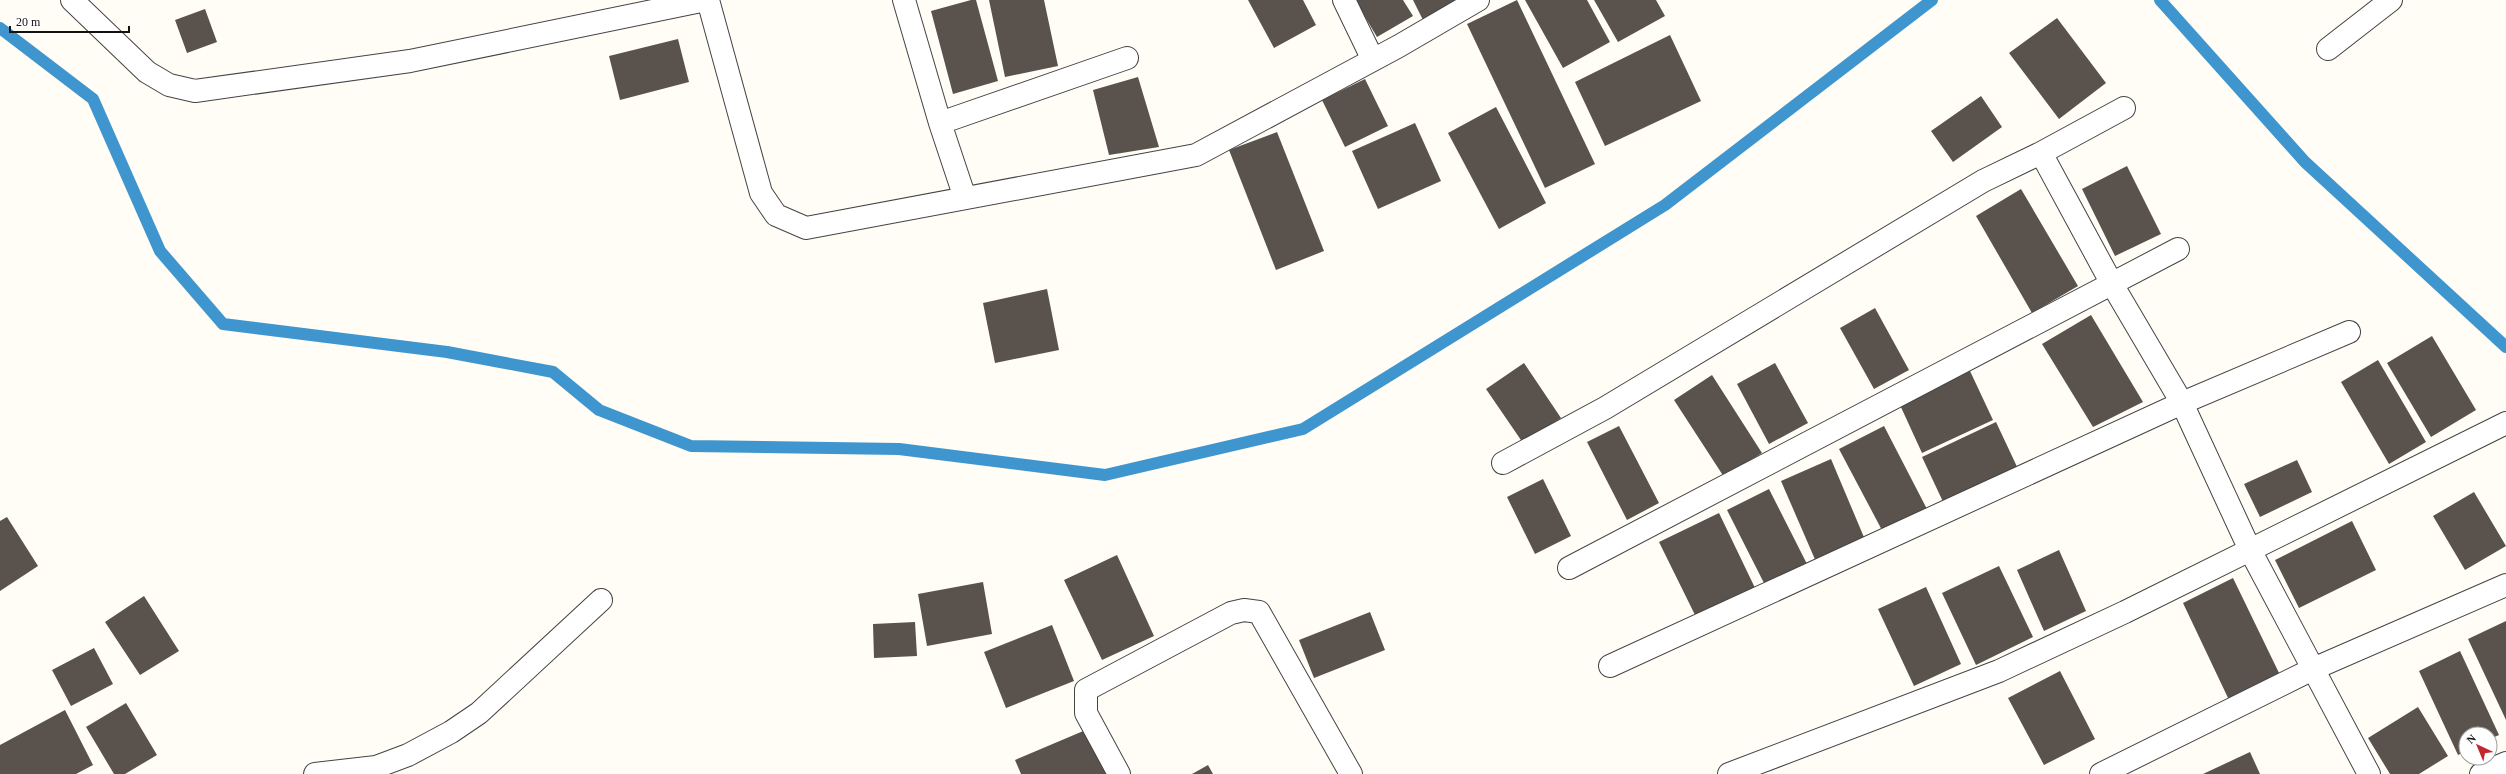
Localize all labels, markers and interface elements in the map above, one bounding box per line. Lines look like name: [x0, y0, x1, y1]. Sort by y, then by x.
scale bar: [10, 8, 129, 34]
text: 20 m: [16, 15, 41, 29]
north arrow: [2458, 726, 2498, 766]
text: N: [2464, 732, 2478, 746]

